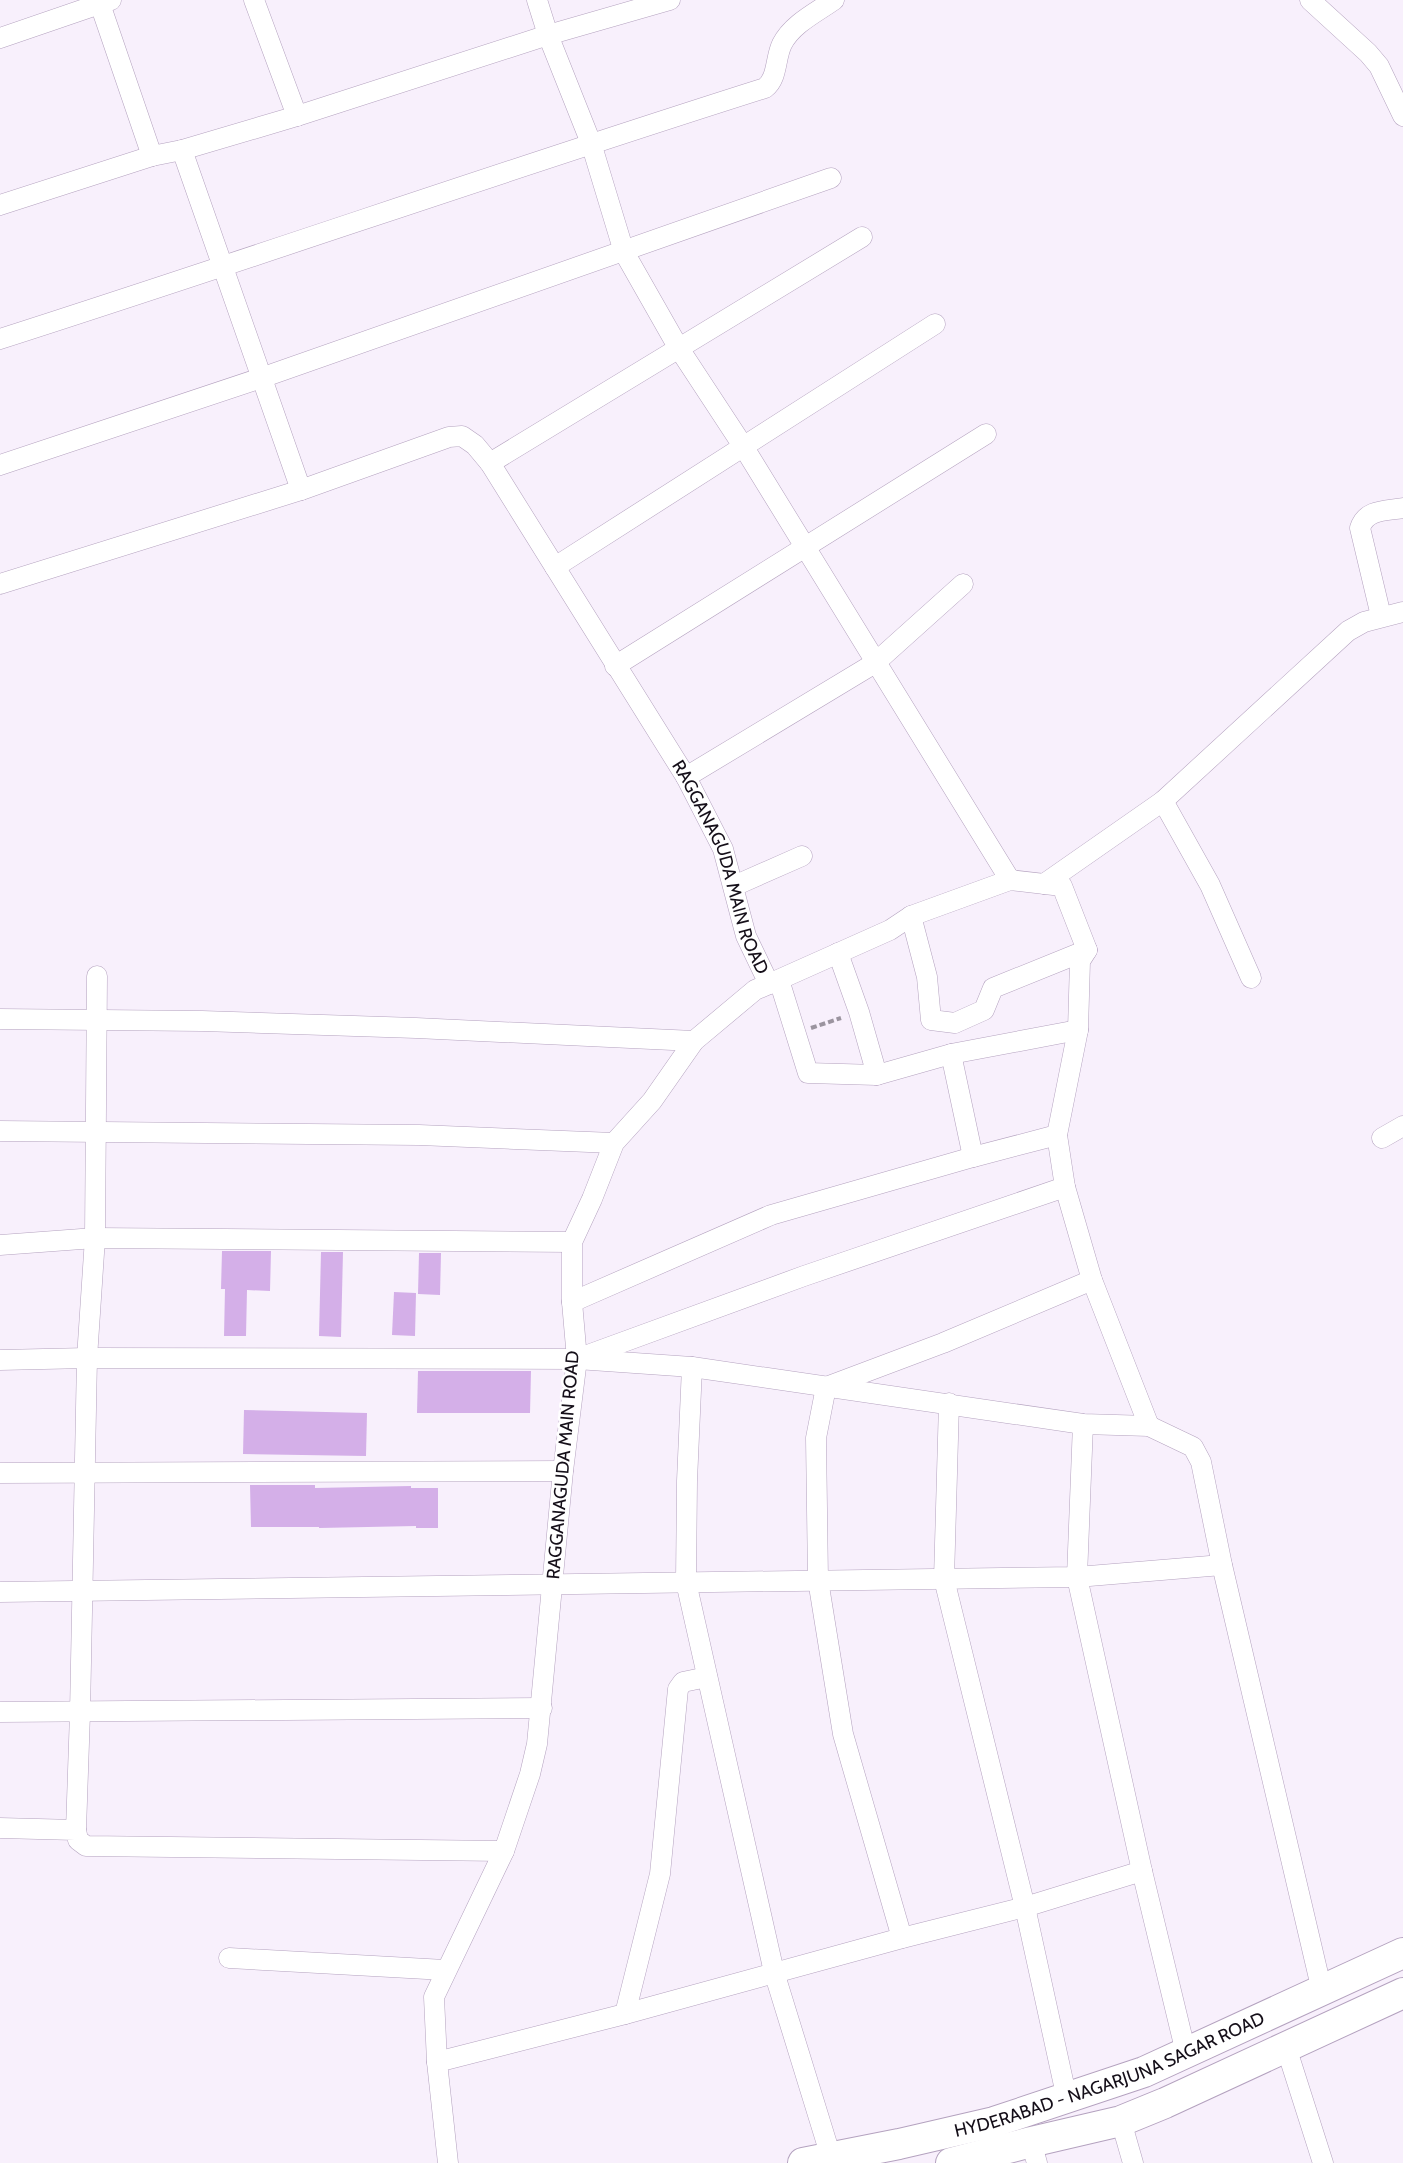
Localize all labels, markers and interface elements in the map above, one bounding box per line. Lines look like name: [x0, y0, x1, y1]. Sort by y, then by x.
street label: RAGGANAGUDA MAIN ROAD: [667, 756, 774, 978]
street label: RAGGANAGUDA MAIN ROAD: [542, 1350, 584, 1580]
street label: HYDERABAD - NAGARJUNA SAGAR ROAD: [952, 2007, 1268, 2142]

